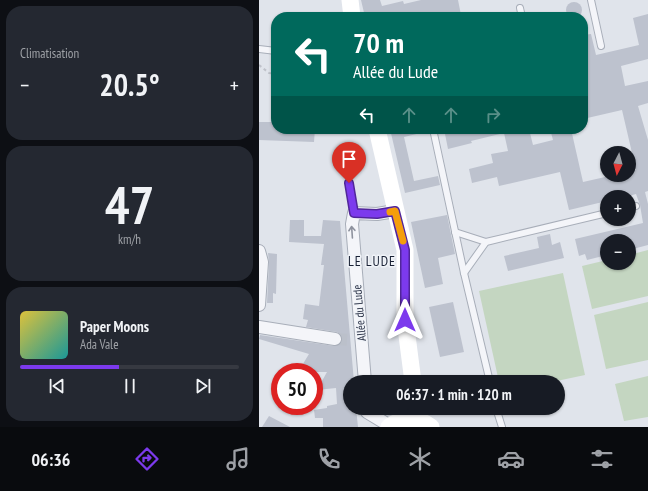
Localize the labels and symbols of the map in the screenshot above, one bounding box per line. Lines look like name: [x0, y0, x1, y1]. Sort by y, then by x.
pin: [332, 142, 366, 183]
north arrow: [600, 146, 636, 182]
one-way arrow: [349, 225, 356, 238]
district label: LE LUDE: [348, 252, 396, 270]
street label: Allée du Lude: [349, 284, 369, 342]
position arrow: [384, 299, 426, 341]
speed limit sign: 50: [271, 363, 323, 415]

